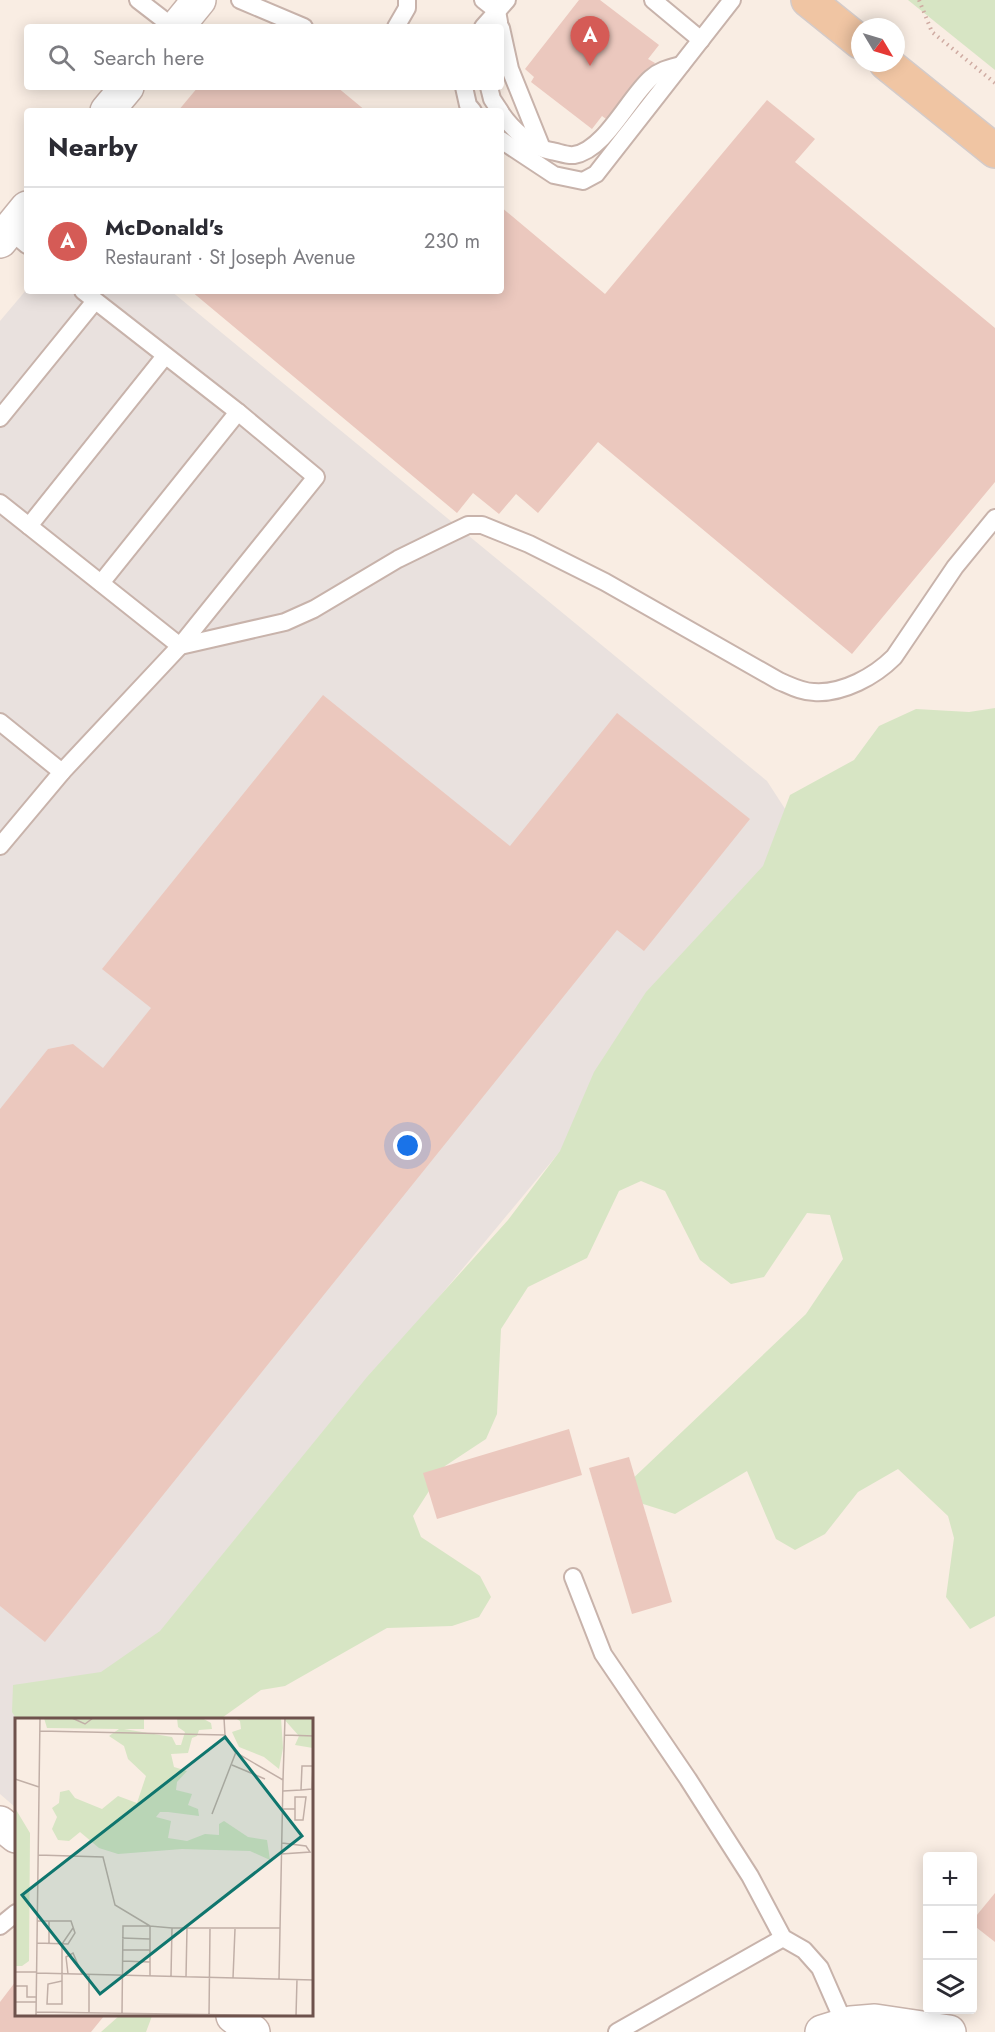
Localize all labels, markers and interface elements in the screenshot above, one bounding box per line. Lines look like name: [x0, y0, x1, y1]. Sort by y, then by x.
pin: A: [570, 16, 610, 66]
north arrow: [851, 18, 905, 72]
search box: [24, 24, 504, 90]
icon: search: [45, 41, 78, 74]
text: Search here: [93, 41, 204, 73]
text: Nearby: [48, 128, 137, 166]
text: McDonald's: [105, 211, 223, 243]
text: A: [60, 227, 75, 256]
text: 230 m: [424, 227, 480, 256]
text: Restaurant · St Joseph Avenue: [105, 243, 355, 272]
your location: [393, 1131, 422, 1160]
inset map: [15, 1718, 314, 2017]
map controls: [923, 1852, 977, 2014]
button: +: [923, 1852, 977, 1906]
button: −: [923, 1906, 977, 1960]
button: layers: [923, 1960, 977, 2014]

